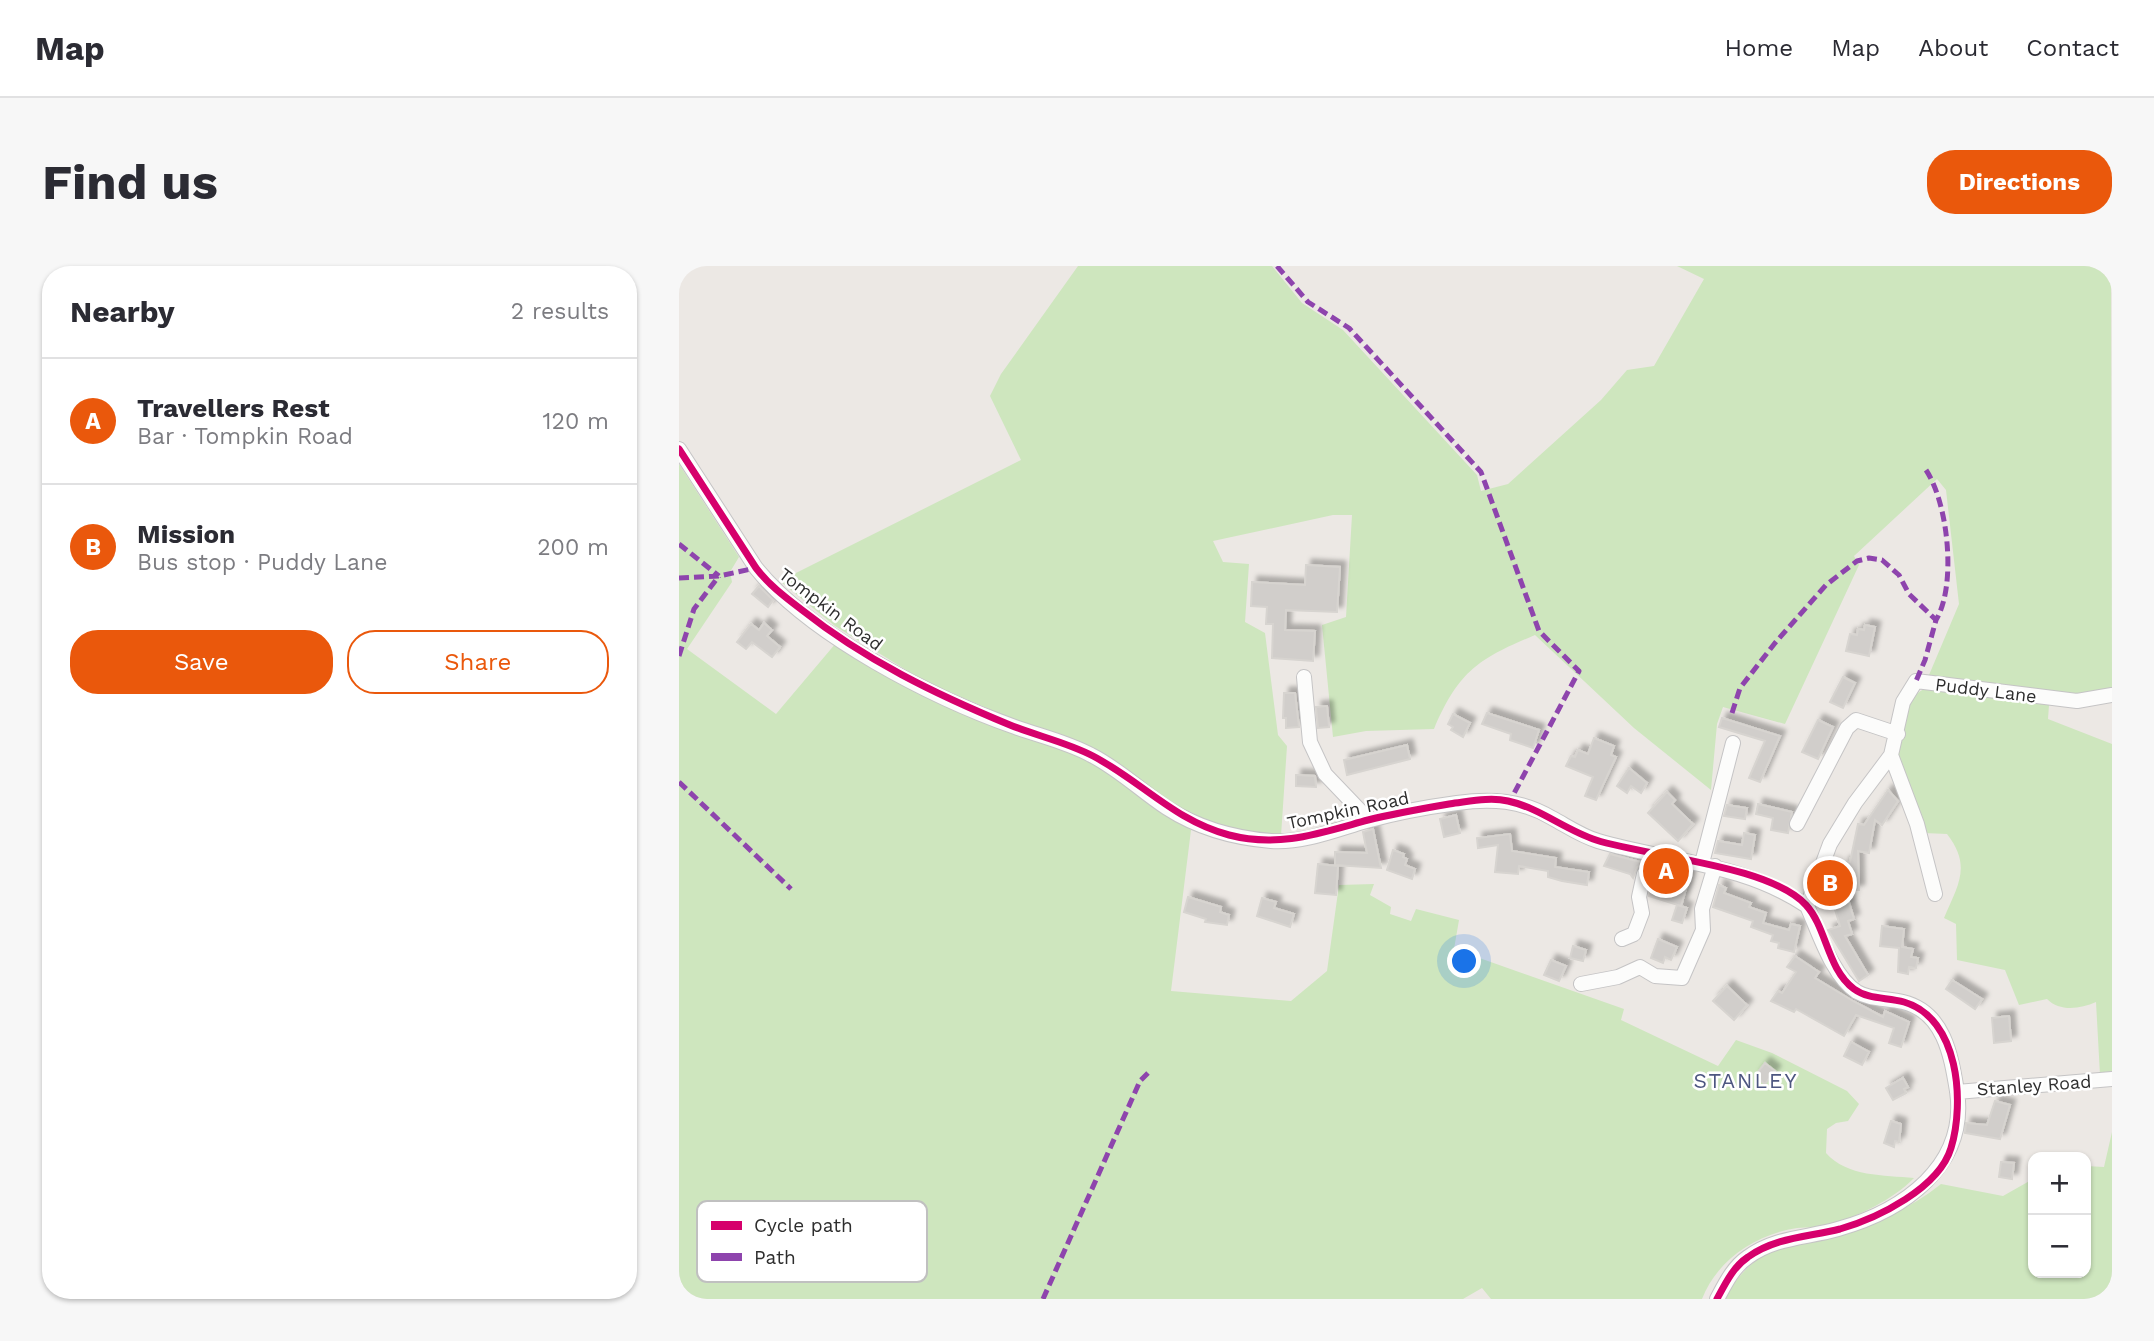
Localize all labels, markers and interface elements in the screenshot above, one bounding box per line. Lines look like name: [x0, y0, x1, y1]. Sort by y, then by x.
text: Map: [35, 29, 105, 68]
text: Home: [1725, 34, 1793, 62]
text: Map: [1831, 34, 1880, 62]
text: About: [1918, 34, 1988, 62]
text: Contact: [2026, 34, 2119, 62]
button: Directions: [1927, 150, 2112, 214]
text: Find us: [42, 153, 218, 211]
text: Nearby: [70, 294, 175, 329]
text: 2 results: [511, 298, 609, 325]
text: Travellers Rest: [137, 393, 330, 423]
text: A: [85, 408, 101, 435]
text: 120 m: [543, 408, 609, 435]
text: Bar · Tompkin Road: [137, 423, 353, 450]
text: Mission: [137, 519, 235, 549]
text: B: [85, 534, 101, 561]
text: 200 m: [537, 534, 609, 561]
text: Bus stop · Puddy Lane: [137, 549, 388, 576]
street label: Tompkin Road: [775, 563, 887, 655]
button: Save: [70, 630, 333, 694]
button: Share: [347, 630, 609, 694]
street label: Puddy Lane: [1934, 673, 2038, 707]
street label: Tompkin Road: [1285, 787, 1411, 833]
pin: A: [1643, 845, 1689, 897]
pin: B: [1807, 857, 1853, 909]
your location: [1447, 944, 1481, 978]
district label: STANLEY: [1694, 1068, 1798, 1093]
street label: Stanley Road: [1976, 1071, 2092, 1099]
map controls: [2028, 1152, 2091, 1278]
button: +: [2028, 1152, 2091, 1215]
legend: [697, 1201, 927, 1282]
text: Cycle path: [754, 1214, 853, 1237]
button: −: [2028, 1215, 2091, 1278]
text: Path: [754, 1246, 796, 1269]

